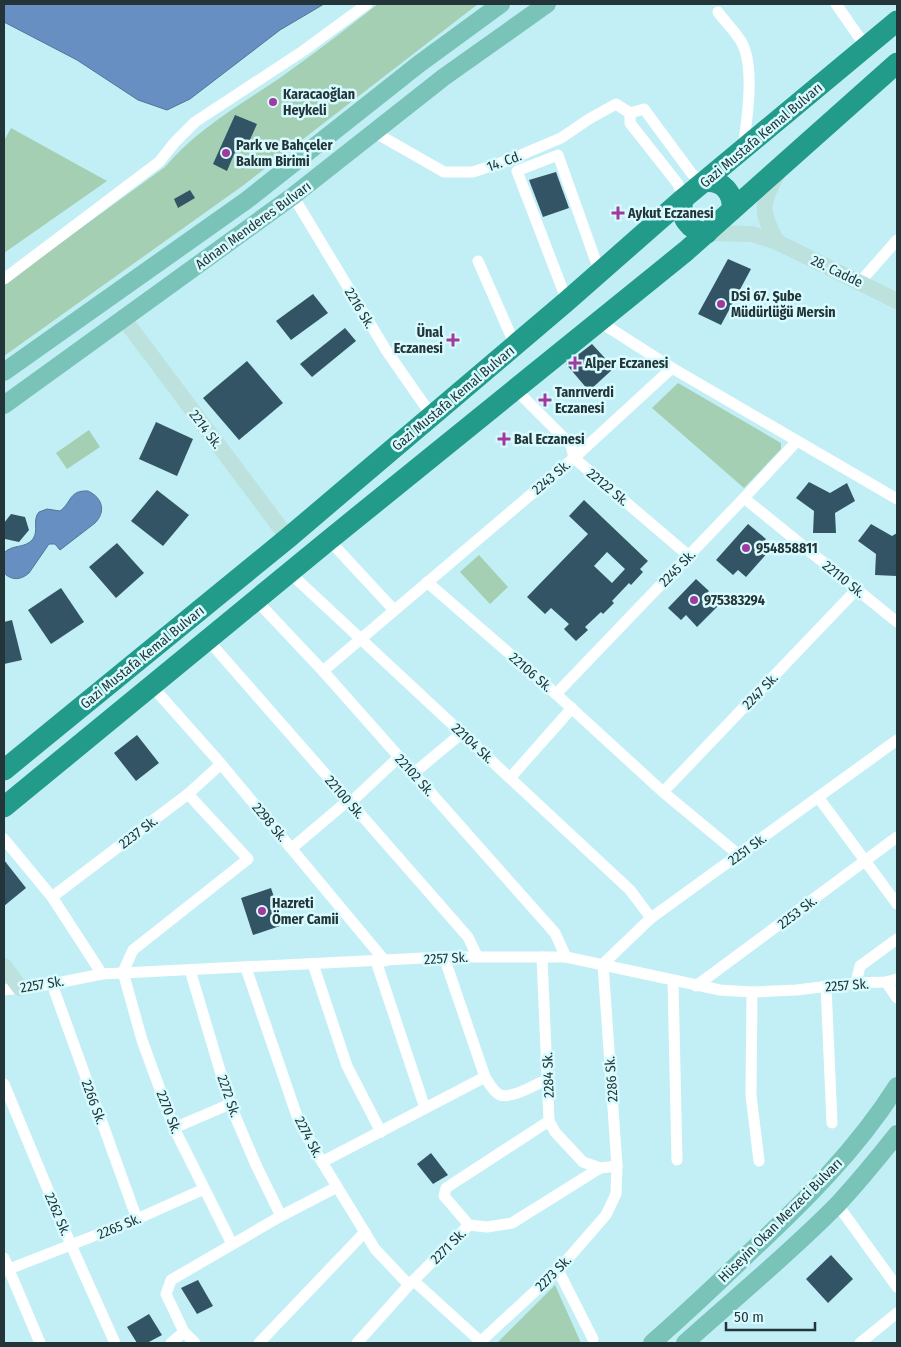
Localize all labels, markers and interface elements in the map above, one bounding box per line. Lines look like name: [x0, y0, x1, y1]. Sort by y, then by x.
street label: Gazi Mustafa Kemal Bulvarı: [697, 79, 826, 192]
place label: Karacaoğlan Heykeli: [283, 86, 355, 119]
marker: Karacaoğlan Heykeli: [267, 96, 279, 108]
place label: Park ve Bahçeler Bakım Birimi: [236, 137, 333, 170]
marker: Park ve Bahçeler Bakım Birimi: [220, 147, 232, 159]
street label: 14. Cd.: [484, 147, 524, 176]
street label: Adnan Menderes Bulvarı: [192, 178, 315, 273]
place label: Aykut Eczanesi: [627, 205, 714, 222]
marker: Aykut Eczanesi: [612, 207, 624, 219]
street label: 28. Cadde: [808, 252, 865, 291]
street label: 2216 Sk.: [341, 285, 378, 332]
place label: DSİ 67. Şube Müdürlüğü Mersin: [731, 287, 836, 321]
marker: DSİ 67. Şube Müdürlüğü Mersin: [715, 298, 727, 310]
place label: Ünal Eczanesi: [394, 323, 443, 357]
marker: Ünal Eczanesi: [447, 334, 459, 346]
street label: Gazi Mustafa Kemal Bulvarı: [389, 342, 518, 455]
place label: Alper Eczanesi: [584, 355, 669, 372]
marker: Alper Eczanesi: [569, 357, 581, 369]
place label: Tanrıverdi Eczanesi: [555, 384, 614, 417]
marker: Tanrıverdi Eczanesi: [539, 394, 551, 406]
street label: 2214 Sk.: [186, 407, 226, 452]
place label: Bal Eczanesi: [514, 431, 585, 448]
marker: Bal Eczanesi: [498, 433, 510, 445]
street label: 2243 Sk.: [529, 456, 574, 498]
street label: 22122 Sk.: [583, 465, 632, 510]
place label: 954858811: [756, 540, 818, 557]
marker: 954858811: [740, 542, 752, 554]
street label: 2245 Sk.: [656, 546, 699, 590]
street label: 22110 Sk.: [819, 557, 868, 602]
place label: 975383294: [704, 592, 765, 609]
marker: 975383294: [688, 594, 700, 606]
street label: Gazi Mustafa Kemal Bulvarı: [77, 602, 208, 713]
street label: 22106 Sk.: [506, 649, 556, 696]
street label: 2247 Sk.: [739, 670, 782, 713]
street label: 22104 Sk.: [448, 720, 497, 767]
street label: 22102 Sk.: [391, 751, 438, 800]
street label: 22100 Sk.: [321, 772, 368, 823]
street label: 2298 Sk.: [248, 799, 291, 845]
street label: 2237 Sk.: [116, 812, 161, 852]
street label: 2251 Sk.: [725, 830, 770, 869]
street label: 2253 Sk.: [774, 892, 820, 933]
place label: Hazreti Ömer Camii: [272, 895, 339, 928]
marker: Hazreti Ömer Camii: [256, 905, 268, 917]
street label: 2257 Sk.: [424, 949, 468, 968]
street label: 2257 Sk.: [19, 973, 65, 996]
street label: 2257 Sk.: [825, 975, 870, 996]
street label: 2284 Sk.: [539, 1052, 558, 1098]
street label: 2286 Sk.: [601, 1055, 622, 1103]
street label: 2272 Sk.: [213, 1073, 244, 1120]
street label: 2266 Sk.: [78, 1078, 109, 1127]
street label: 2270 Sk.: [153, 1088, 185, 1136]
street label: 2274 Sk.: [291, 1114, 326, 1161]
street label: Hüseyin Okan Merzeci Bulvarı: [715, 1155, 846, 1286]
street label: 2262 Sk.: [41, 1190, 74, 1238]
street label: 2265 Sk.: [95, 1210, 143, 1243]
street label: 2271 Sk.: [427, 1225, 470, 1268]
street label: 2273 Sk.: [532, 1252, 575, 1295]
scale bar: [726, 1300, 815, 1332]
text: 50 m: [734, 1308, 764, 1326]

